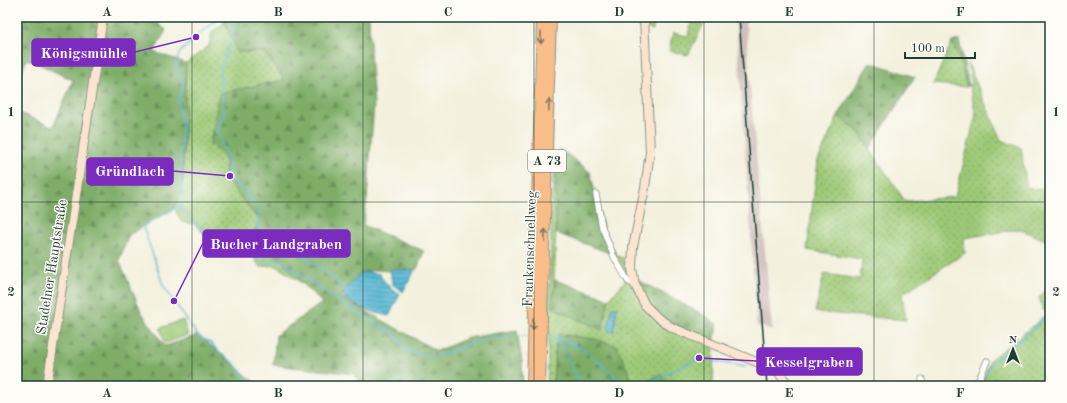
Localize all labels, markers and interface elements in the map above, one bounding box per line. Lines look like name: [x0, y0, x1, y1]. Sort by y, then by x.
text: A: [102, 6, 112, 19]
text: B: [273, 6, 283, 19]
text: C: [444, 6, 452, 19]
text: D: [614, 6, 624, 19]
text: E: [785, 6, 794, 19]
text: F: [956, 6, 965, 19]
one-way arrow: [538, 31, 545, 44]
scale bar: [905, 34, 975, 60]
callout: Königsmühle: [32, 39, 135, 66]
text: 100 m: [911, 43, 945, 55]
text: Königsmühle: [40, 47, 128, 62]
one-way arrow: [545, 99, 552, 112]
text: 1: [7, 106, 15, 119]
text: 1: [1052, 106, 1060, 119]
road number: A 73: [528, 150, 566, 172]
callout: Gründlach: [87, 158, 173, 185]
text: Gründlach: [95, 165, 165, 180]
street label: Frankenschnellweg: [521, 190, 539, 307]
street label: Stadelner Hauptstraße: [34, 198, 70, 336]
one-way arrow: [541, 229, 548, 242]
callout: Bucher Landgraben: [203, 230, 350, 257]
text: Bucher Landgraben: [210, 238, 342, 253]
text: 2: [7, 286, 15, 299]
text: 2: [1052, 286, 1060, 299]
one-way arrow: [529, 317, 537, 330]
north arrow: [993, 329, 1033, 369]
text: N: [1009, 335, 1018, 346]
callout: Kesselgraben: [757, 348, 862, 375]
text: Kesselgraben: [764, 356, 854, 371]
text: A: [102, 387, 112, 400]
text: B: [273, 387, 283, 400]
text: C: [444, 387, 452, 400]
text: D: [614, 387, 624, 400]
text: E: [785, 387, 794, 400]
text: F: [956, 387, 965, 400]

